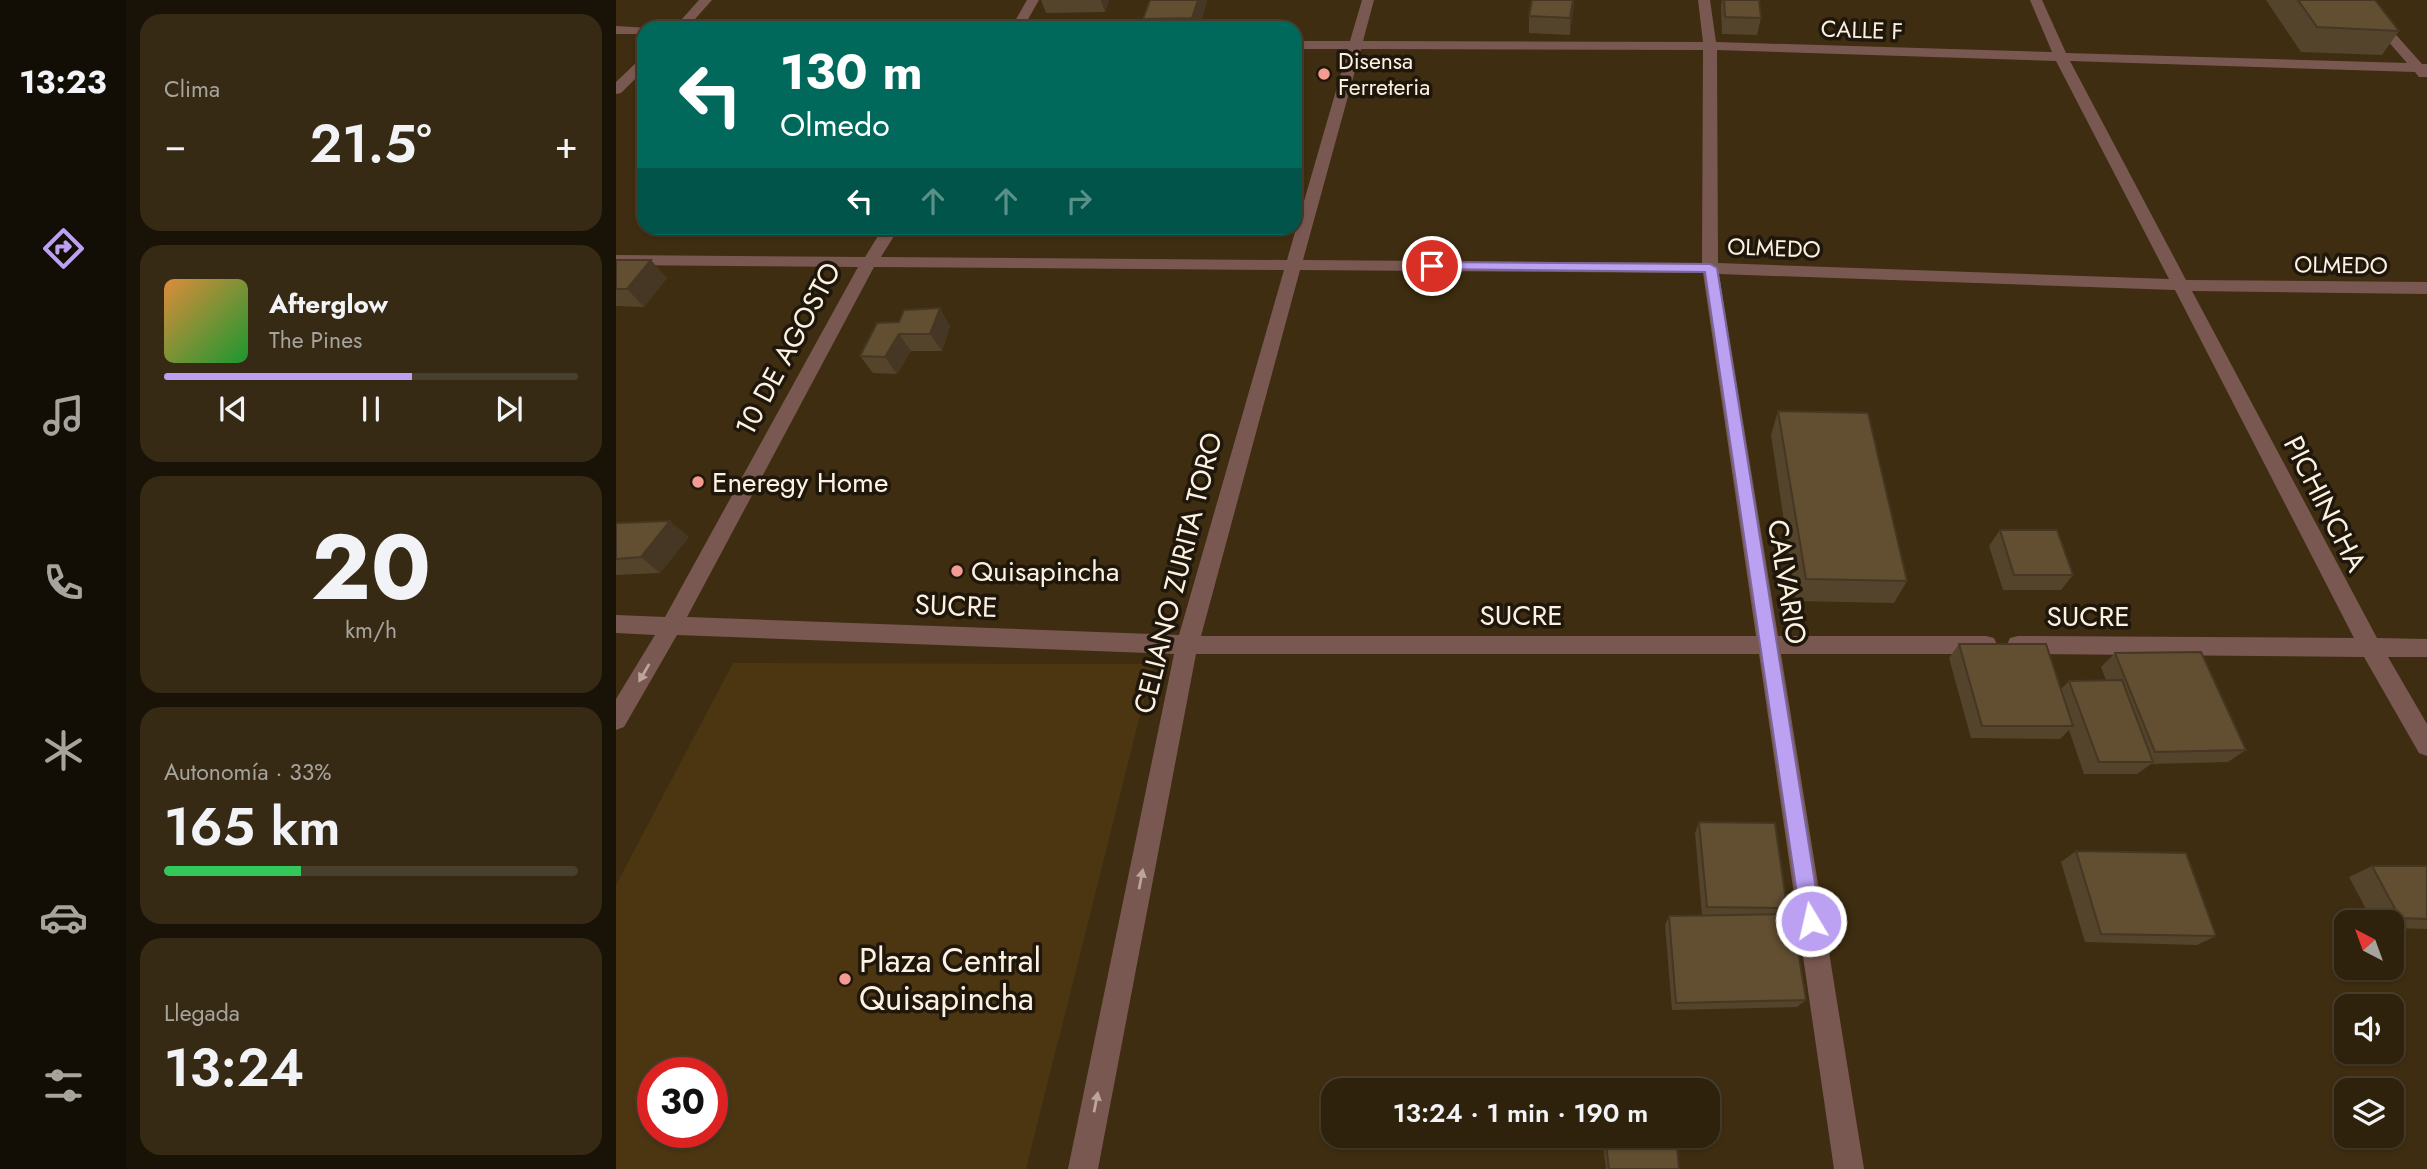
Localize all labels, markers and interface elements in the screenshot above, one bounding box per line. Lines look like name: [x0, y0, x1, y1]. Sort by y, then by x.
street label: CALLE F: [1820, 12, 1904, 48]
text: 130 m: [780, 37, 923, 107]
place label: Disensa Ferreteria: [1338, 44, 1430, 104]
icon: left: [665, 49, 756, 140]
text: 13:23: [19, 59, 107, 105]
marker: Disensa Ferreteria: [1316, 66, 1332, 82]
text: Clima: [164, 72, 220, 106]
text: Olmedo: [780, 102, 890, 148]
text: 21.5°: [310, 106, 432, 182]
text: −: [164, 117, 186, 172]
text: +: [555, 117, 578, 172]
icon: left: [841, 182, 879, 220]
icon: ahead: [914, 182, 952, 220]
icon: ahead: [987, 182, 1025, 220]
icon: right: [1060, 182, 1098, 220]
icon: directions: [39, 224, 88, 273]
street label: OLMEDO: [1727, 229, 1821, 267]
pin: [1402, 236, 1462, 296]
icon: arrive: [1413, 247, 1451, 285]
street label: OLMEDO: [2294, 247, 2388, 283]
street label: 10 DE AGOSTO: [725, 255, 851, 443]
text: Afterglow: [269, 285, 388, 323]
text: The Pines: [269, 323, 362, 357]
icon: previous: [214, 390, 252, 428]
icon: pause: [352, 390, 390, 428]
icon: next: [490, 390, 528, 428]
icon: music: [39, 391, 88, 440]
street label: CELIANO ZURITA TORO: [1123, 428, 1233, 718]
street label: PICHINCHA: [2273, 429, 2377, 580]
place label: Eneregy Home: [712, 462, 888, 503]
marker: Eneregy Home: [690, 474, 706, 490]
text: 20: [311, 502, 431, 633]
street label: CALVARIO: [1757, 517, 1817, 647]
place label: Quisapincha: [971, 551, 1119, 592]
icon: phone: [39, 558, 88, 607]
marker: Quisapincha: [949, 563, 965, 579]
street label: SUCRE: [914, 584, 998, 628]
street label: SUCRE: [1479, 595, 1563, 636]
street label: SUCRE: [2046, 596, 2130, 637]
text: km/h: [345, 613, 397, 647]
one-way arrow: [638, 663, 650, 682]
icon: climate: [39, 726, 88, 775]
text: Autonomía · 33%: [164, 755, 332, 789]
text: 165 km: [164, 789, 340, 865]
one-way arrow: [1135, 868, 1146, 890]
position arrow: [1774, 884, 1848, 958]
icon: car: [39, 893, 88, 942]
north arrow: [2334, 910, 2404, 980]
map controls: [2334, 910, 2404, 1148]
place label: Plaza Central Quisapincha: [859, 937, 1041, 1022]
marker: Plaza Central Quisapincha: [837, 971, 853, 987]
button: sound: [2334, 994, 2404, 1064]
text: Llegada: [164, 996, 240, 1030]
text: 13:24: [164, 1030, 304, 1106]
speed limit sign: 30: [637, 1057, 728, 1148]
icon: filters: [39, 1061, 88, 1110]
button: layers: [2334, 1078, 2404, 1148]
one-way arrow: [1091, 1091, 1102, 1113]
text: 13:24 · 1 min · 190 m: [1393, 1094, 1648, 1132]

